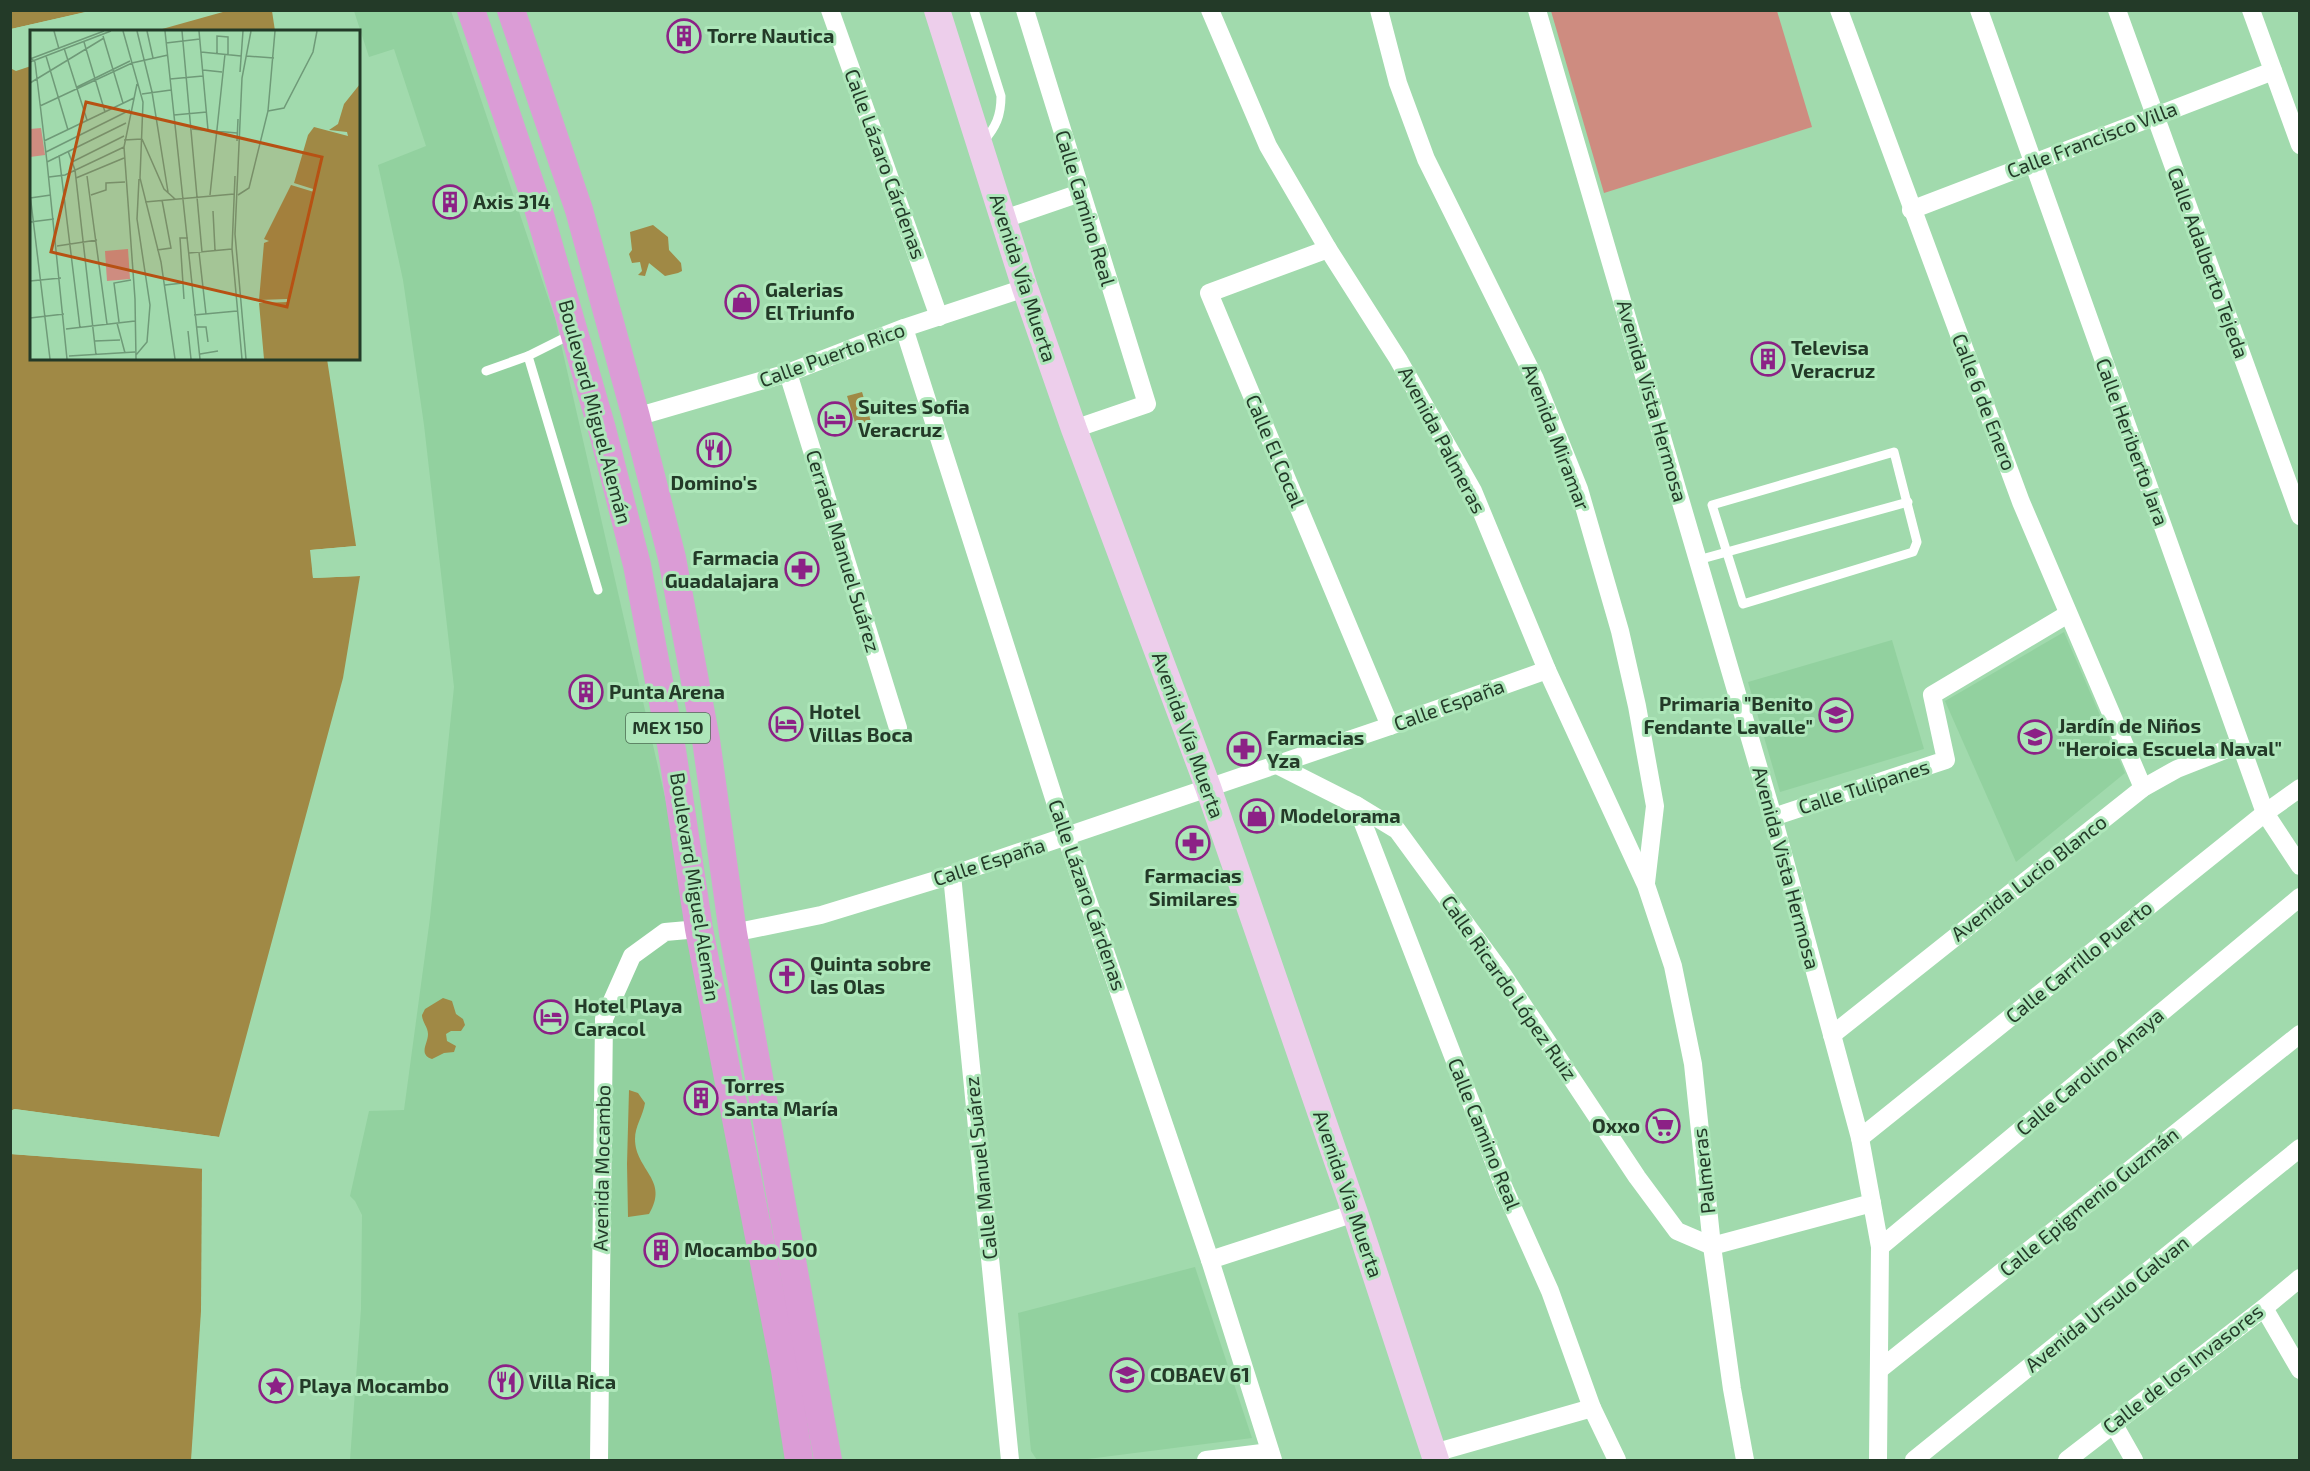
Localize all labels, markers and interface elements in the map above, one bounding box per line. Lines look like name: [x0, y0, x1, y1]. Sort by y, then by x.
building icon: Torre Nautica: [666, 18, 702, 54]
place label: Torre Nautica: [707, 23, 834, 47]
inset map: [30, 30, 360, 360]
street label: Calle Lázaro Cárdenas: [840, 65, 932, 262]
street label: Calle Francisco Villa: [2003, 96, 2180, 183]
street label: Calle Camino Real: [1051, 127, 1121, 289]
street label: Calle Adalberto Tejeda: [2163, 164, 2255, 361]
building icon: Axis 314: [432, 184, 468, 220]
place label: Axis 314: [473, 189, 551, 213]
street label: Avenida Vía Muerta: [985, 191, 1062, 365]
place label: Galerias El Triunfo: [765, 277, 855, 324]
shop icon: Galerias El Triunfo: [724, 284, 760, 320]
street label: Boulevard Miguel Alemán: [554, 297, 638, 527]
street label: Avenida Vista Hermosa: [1613, 297, 1693, 504]
street label: Calle Puerto Rico: [756, 317, 908, 392]
street label: Calle 6 de Enero: [1948, 330, 2022, 473]
place label: Televisa Veracruz: [1791, 335, 1875, 382]
building icon: Televisa Veracruz: [1750, 341, 1786, 377]
street label: Calle Heriberto Jara: [2091, 355, 2174, 529]
street label: Avenida Miramar: [1518, 360, 1596, 513]
street label: Avenida Palmeras: [1394, 362, 1492, 517]
street label: Calle El Cocal: [1241, 391, 1310, 511]
place label: Suites Sofia Veracruz: [858, 394, 970, 441]
hotel icon: Suites Sofia Veracruz: [817, 401, 853, 437]
restaurant icon: Domino's: [696, 432, 732, 468]
street label: Cerrada Manuel Suárez: [802, 447, 886, 655]
place label: Domino's: [671, 470, 757, 494]
place label: Farmacia Guadalajara: [665, 545, 779, 592]
pharmacy icon: Farmacia Guadalajara: [784, 551, 820, 587]
street label: Avenida Vía Muerta: [1148, 648, 1230, 821]
street label: Calle España: [1390, 673, 1507, 735]
building icon: Punta Arena: [568, 674, 604, 710]
place label: Punta Arena: [609, 679, 725, 703]
place label: Primaria "Benito Fendante Lavalle": [1643, 691, 1813, 738]
school or university icon: Primaria "Benito Fendante Lavalle": [1818, 697, 1854, 733]
place label: Hotel Villas Boca: [809, 699, 913, 746]
hotel icon: Hotel Villas Boca: [768, 706, 804, 742]
road number: MEX 150: [626, 713, 710, 743]
place label: Jardín de Niños "Heroica Escuela Naval": [2058, 713, 2282, 760]
school or university icon: Jardín de Niños "Heroica Escuela Naval": [2017, 719, 2053, 755]
place label: Farmacias Yza: [1267, 725, 1364, 772]
pharmacy icon: Farmacias Yza: [1226, 731, 1262, 767]
street label: Calle Tulipanes: [1795, 754, 1932, 819]
street label: Avenida Vista Hermosa: [1748, 764, 1826, 972]
street label: Boulevard Miguel Alemán: [666, 771, 726, 1003]
street label: Calle Lázaro Cárdenas: [1044, 796, 1132, 993]
shop icon: Modelorama: [1239, 798, 1275, 834]
place label: Modelorama: [1280, 803, 1401, 827]
street label: Avenida Lucio Blanco: [1946, 809, 2111, 945]
pharmacy icon: Farmacias Similares: [1175, 825, 1211, 861]
street label: Calle España: [930, 832, 1048, 890]
place label: Farmacias Similares: [1144, 863, 1242, 910]
street label: Calle Ricardo López Ruiz: [1437, 890, 1583, 1084]
street label: Calle Carrillo Puerto: [2000, 895, 2156, 1028]
place label: Quinta sobre las Olas: [810, 951, 931, 998]
church icon: Quinta sobre las Olas: [769, 958, 805, 994]
place label: Hotel Playa Caracol: [574, 993, 682, 1040]
hotel icon: Hotel Playa Caracol: [533, 999, 569, 1035]
street label: Calle Carolino Anaya: [2011, 1002, 2168, 1140]
street label: Calle Camino Real: [1444, 1054, 1526, 1213]
place label: Torres Santa María: [724, 1073, 838, 1120]
street label: Calle Manuel Suárez: [958, 1075, 1002, 1261]
building icon: Torres Santa María: [683, 1080, 719, 1116]
street label: Avenida Mocambo: [588, 1084, 614, 1252]
street label: Avenida Vía Muerta: [1309, 1107, 1389, 1280]
supermarket icon: Oxxo: [1645, 1108, 1681, 1144]
place label: Oxxo: [1592, 1113, 1640, 1137]
street label: Calle Epigmenio Guzmán: [1994, 1122, 2183, 1281]
street label: Palmeras: [1687, 1127, 1719, 1215]
street label: Avenida Ursulo Galvan: [2020, 1230, 2193, 1377]
building icon: Mocambo 500: [643, 1232, 679, 1268]
place label: Mocambo 500: [684, 1237, 818, 1261]
street label: Calle de los Invasores: [2098, 1298, 2267, 1438]
school or university icon: COBAEV 61: [1109, 1357, 1145, 1393]
place label: COBAEV 61: [1150, 1362, 1250, 1386]
restaurant icon: Villa Rica: [488, 1364, 524, 1400]
place icon: Playa Mocambo: [258, 1368, 294, 1404]
place label: Villa Rica: [529, 1369, 616, 1393]
place label: Playa Mocambo: [299, 1373, 449, 1398]

